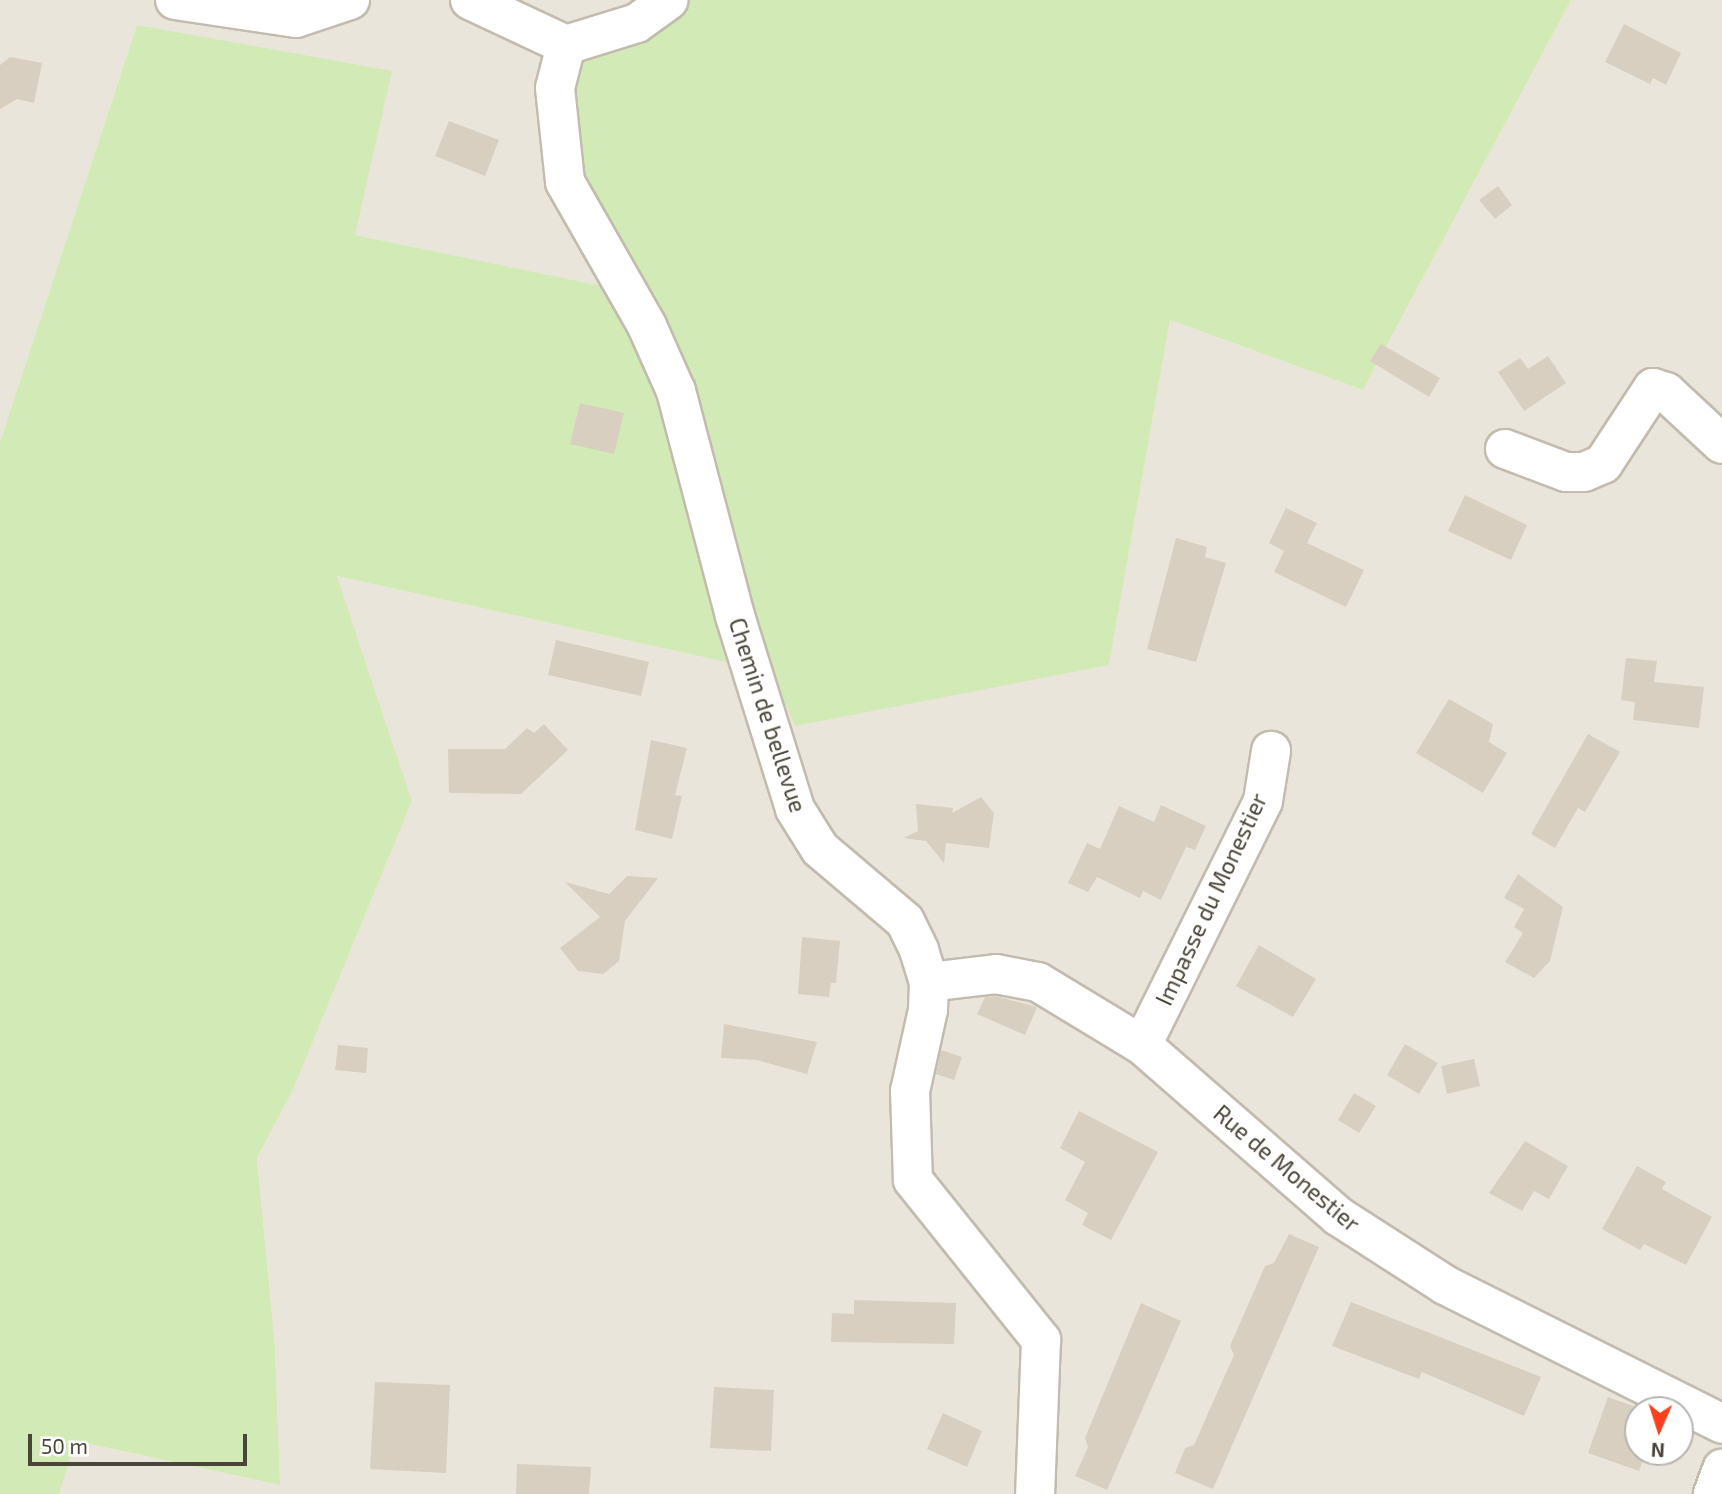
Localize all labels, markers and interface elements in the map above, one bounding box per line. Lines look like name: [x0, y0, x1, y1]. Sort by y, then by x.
street label: Chemin de bellevue: [724, 614, 812, 816]
street label: Impasse du Monestier: [1150, 788, 1272, 1010]
street label: Rue de Monestier: [1208, 1099, 1366, 1237]
north arrow: [1624, 1396, 1694, 1466]
scale bar: [32, 1420, 250, 1464]
text: 50 m: [41, 1433, 88, 1458]
text: N: [1651, 1439, 1665, 1462]

